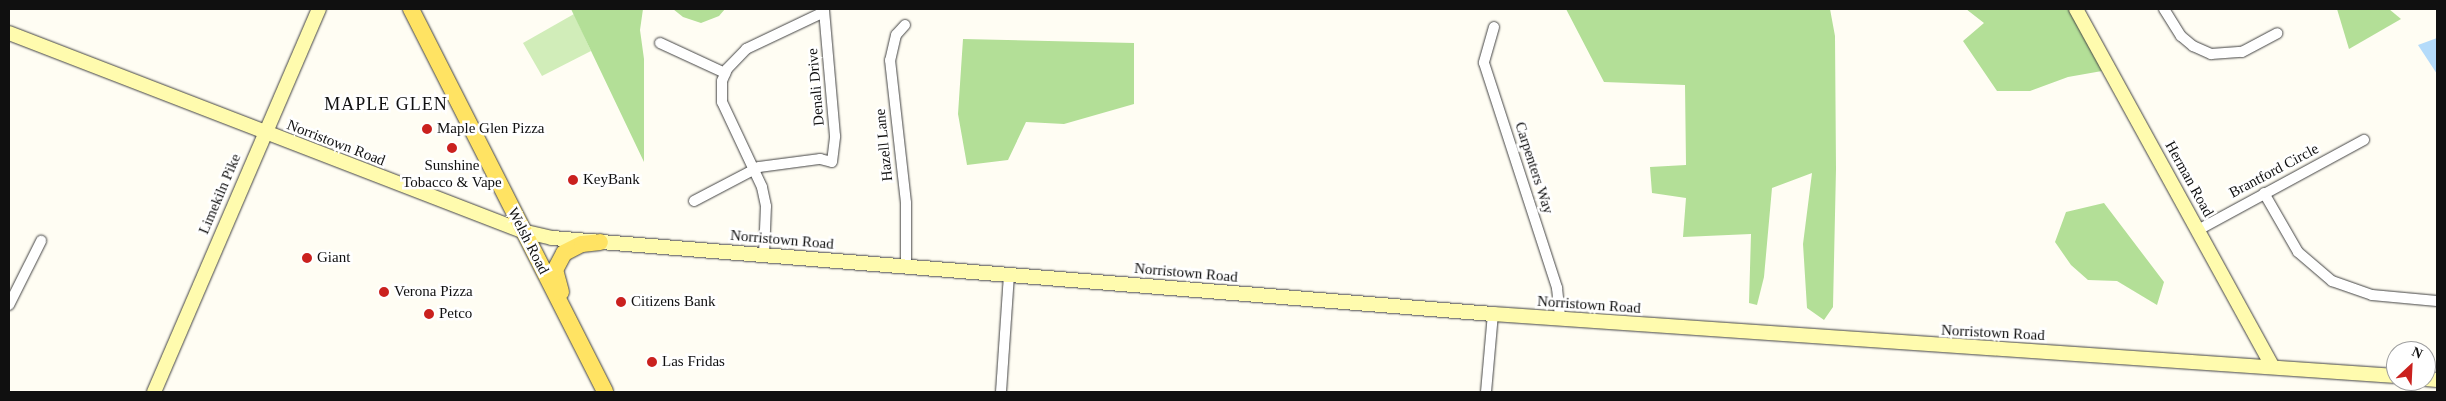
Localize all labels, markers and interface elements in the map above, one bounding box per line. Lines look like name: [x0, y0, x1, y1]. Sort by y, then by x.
street label: Denali Drive: [804, 47, 828, 127]
district label: MAPLE GLEN: [323, 93, 449, 115]
street label: Hazell Lane: [871, 108, 897, 182]
street label: Norristown Road: [284, 116, 388, 170]
place label: Maple Glen Pizza: [437, 120, 544, 138]
street label: Carpenters Way: [1511, 120, 1557, 216]
marker: Maple Glen Pizza: [421, 123, 433, 135]
street label: Herman Road: [2161, 138, 2217, 220]
street label: Brantford Circle: [2226, 140, 2322, 202]
marker: Sunshine Tobacco & Vape: [446, 142, 458, 154]
street label: Limekiln Pike: [195, 151, 245, 237]
place label: Sunshine Tobacco & Vape: [402, 156, 502, 191]
place label: KeyBank: [583, 171, 640, 189]
marker: KeyBank: [567, 174, 579, 186]
street label: Welsh Road: [504, 205, 552, 277]
street label: Norristown Road: [730, 227, 834, 253]
place label: Giant: [317, 249, 350, 267]
marker: Giant: [301, 252, 313, 264]
street label: Norristown Road: [1134, 260, 1238, 286]
place label: Verona Pizza: [394, 283, 473, 301]
marker: Verona Pizza: [378, 286, 390, 298]
street label: Norristown Road: [1537, 292, 1641, 318]
place label: Citizens Bank: [631, 293, 716, 311]
marker: Citizens Bank: [615, 296, 627, 308]
place label: Petco: [439, 305, 472, 323]
marker: Petco: [423, 308, 435, 320]
street label: Norristown Road: [1941, 321, 2045, 345]
north arrow: [2386, 341, 2436, 391]
text: N: [2409, 344, 2425, 362]
place label: Las Fridas: [662, 353, 725, 371]
marker: Las Fridas: [646, 356, 658, 368]

